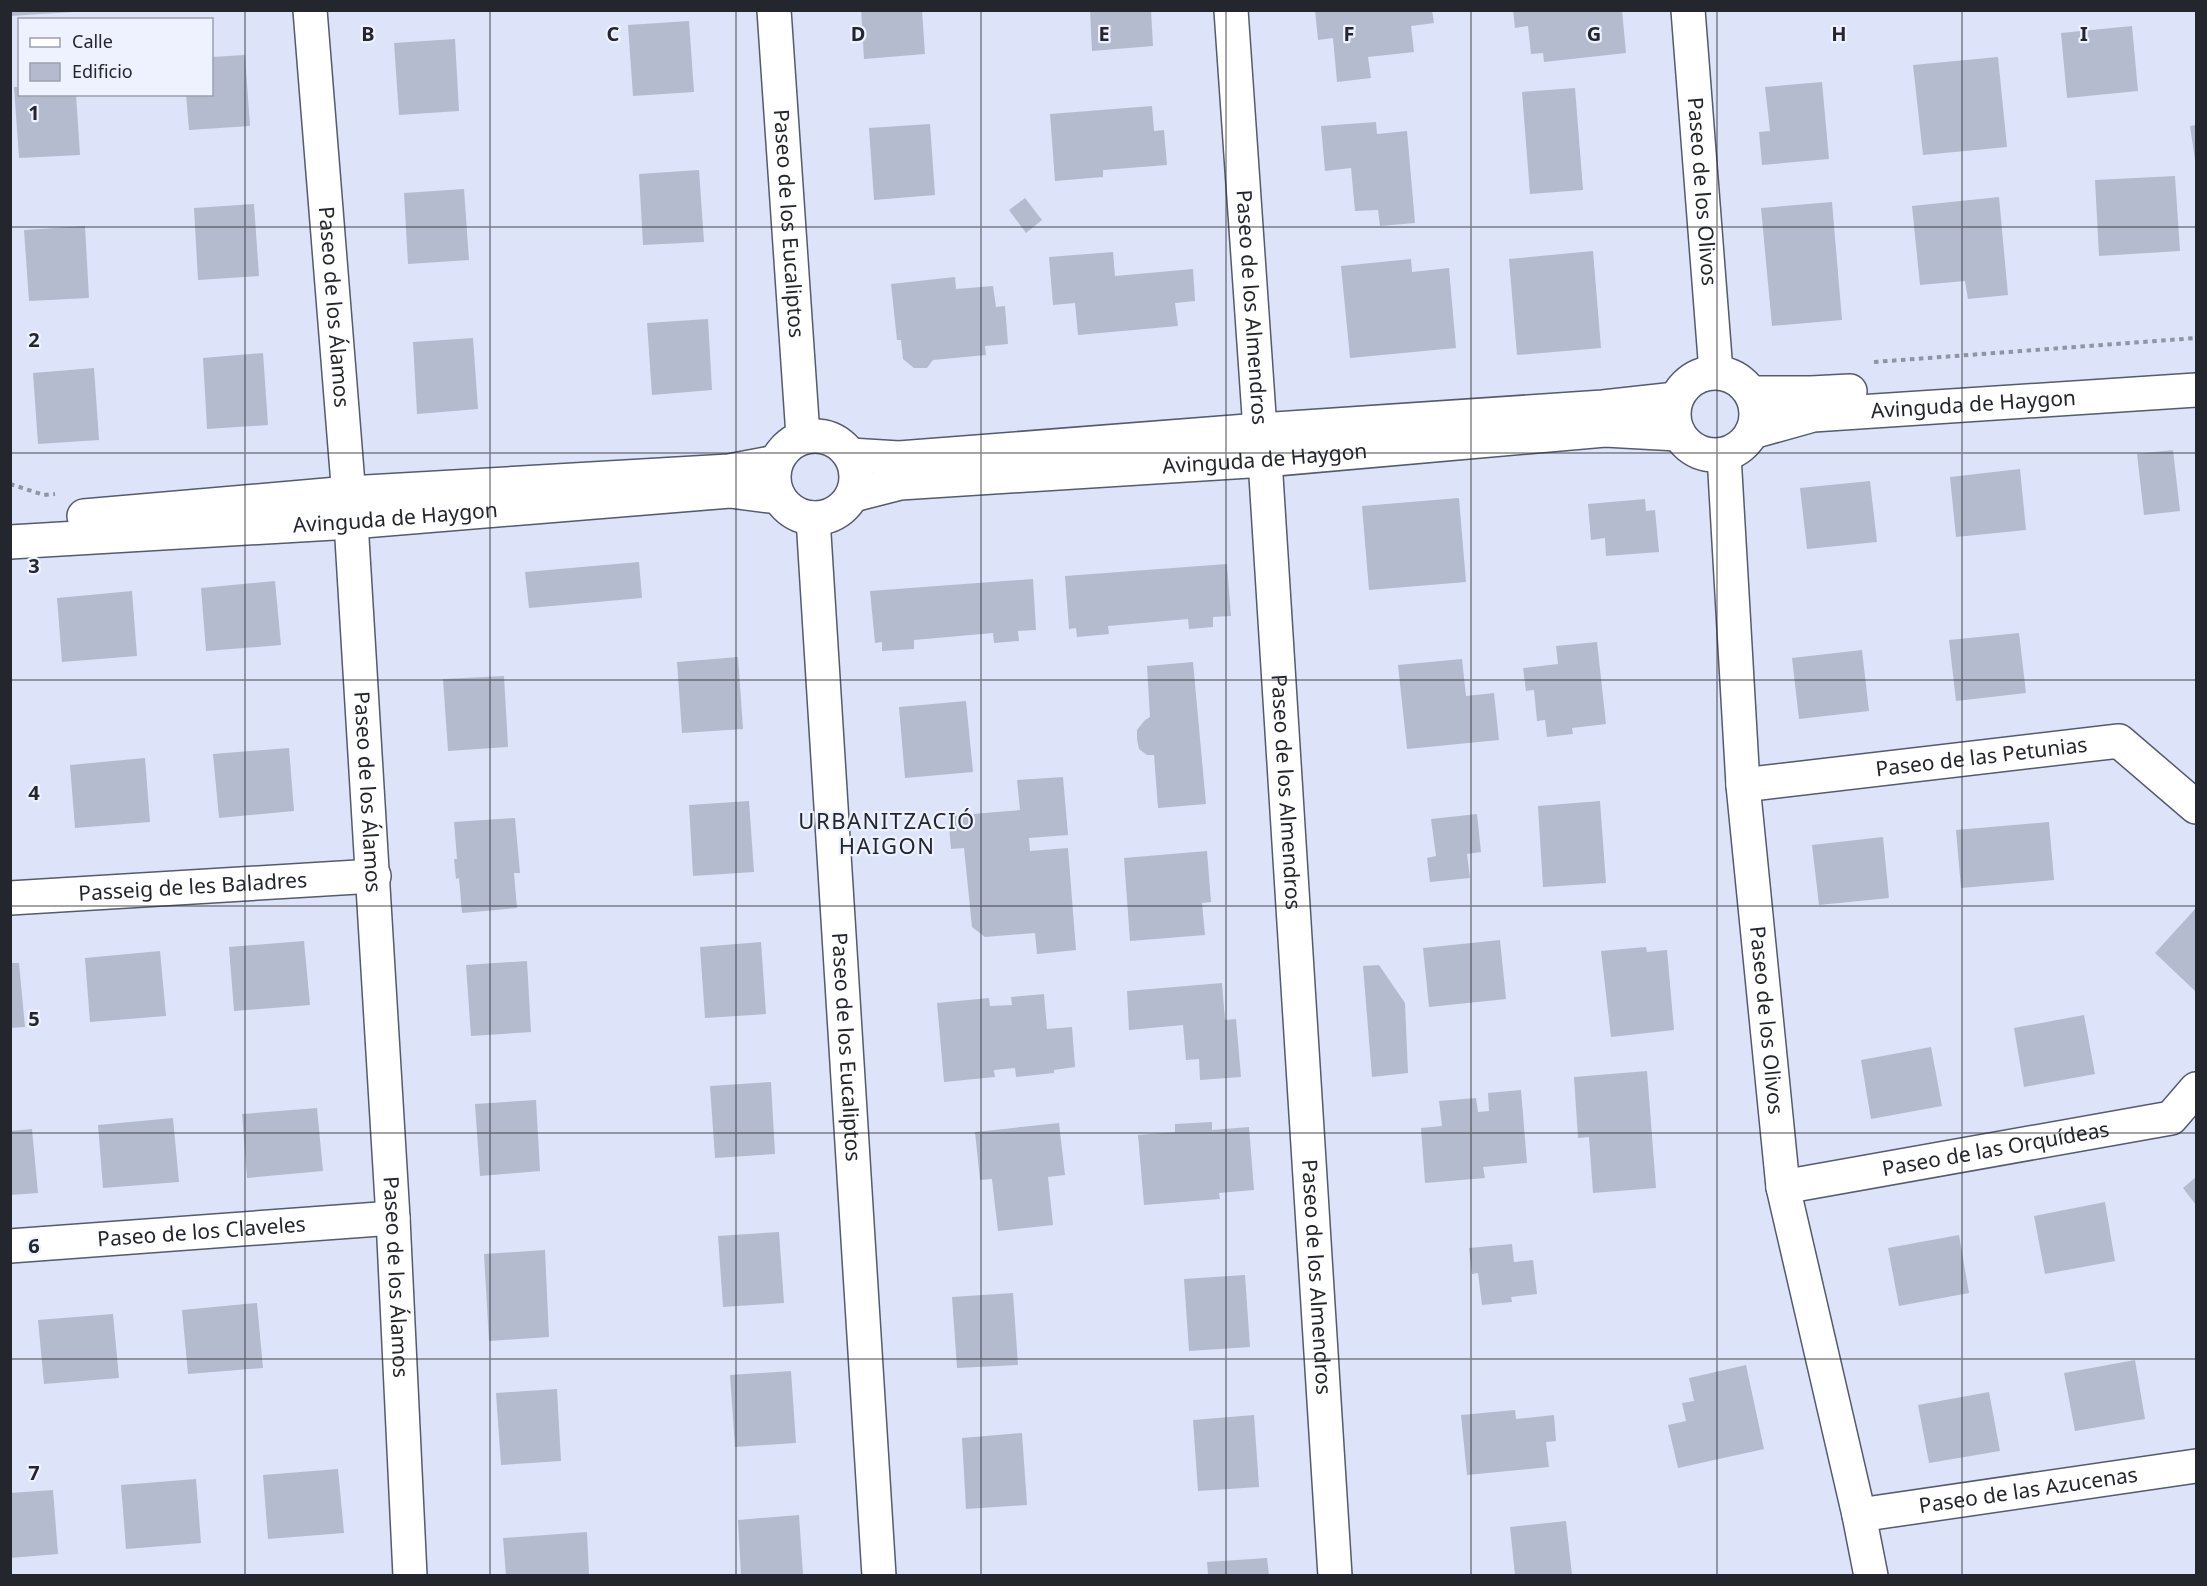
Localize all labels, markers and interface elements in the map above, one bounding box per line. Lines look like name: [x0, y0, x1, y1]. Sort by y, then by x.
legend: [18, 18, 213, 96]
text: B: [361, 20, 375, 47]
text: C: [607, 20, 620, 47]
text: D: [851, 20, 865, 47]
text: E: [1098, 20, 1110, 47]
text: F: [1344, 20, 1354, 47]
text: G: [1587, 20, 1601, 47]
text: H: [1831, 20, 1847, 47]
text: I: [2080, 20, 2088, 47]
text: Calle: [72, 29, 113, 53]
text: Edificio: [72, 59, 133, 83]
street label: Paseo de los Olivos: [1682, 96, 1724, 287]
text: 1: [28, 99, 40, 126]
street label: Paseo de los Eucaliptos: [768, 108, 811, 339]
street label: Paseo de los Almendros: [1230, 189, 1275, 426]
street label: Paseo de los Álamos: [313, 205, 357, 409]
text: 2: [28, 326, 40, 353]
street label: Avinguda de Haygon: [1870, 383, 2077, 424]
street label: Avinguda de Haygon: [1161, 436, 1368, 479]
street label: Avinguda de Haygon: [292, 495, 499, 538]
text: 3: [28, 552, 40, 579]
street label: Paseo de los Almendros: [1265, 673, 1308, 910]
street label: Paseo de los Álamos: [348, 690, 388, 893]
street label: Paseo de las Petunias: [1874, 730, 2089, 782]
text: 4: [28, 779, 40, 806]
district label: URBANITZACIÓ HAIGON: [798, 805, 976, 860]
street label: Passeig de les Baladres: [77, 865, 308, 907]
street label: Paseo de los Olivos: [1744, 925, 1791, 1116]
street label: Paseo de los Eucaliptos: [826, 932, 868, 1162]
text: 5: [28, 1005, 40, 1032]
street label: Paseo de las Orquídeas: [1880, 1114, 2111, 1182]
street label: Paseo de los Almendros: [1296, 1158, 1339, 1395]
street label: Paseo de los Álamos: [378, 1175, 416, 1378]
street label: Paseo de los Claveles: [96, 1209, 307, 1253]
text: 6: [28, 1232, 40, 1259]
text: 7: [28, 1459, 40, 1486]
street label: Paseo de las Azucenas: [1917, 1460, 2139, 1519]

